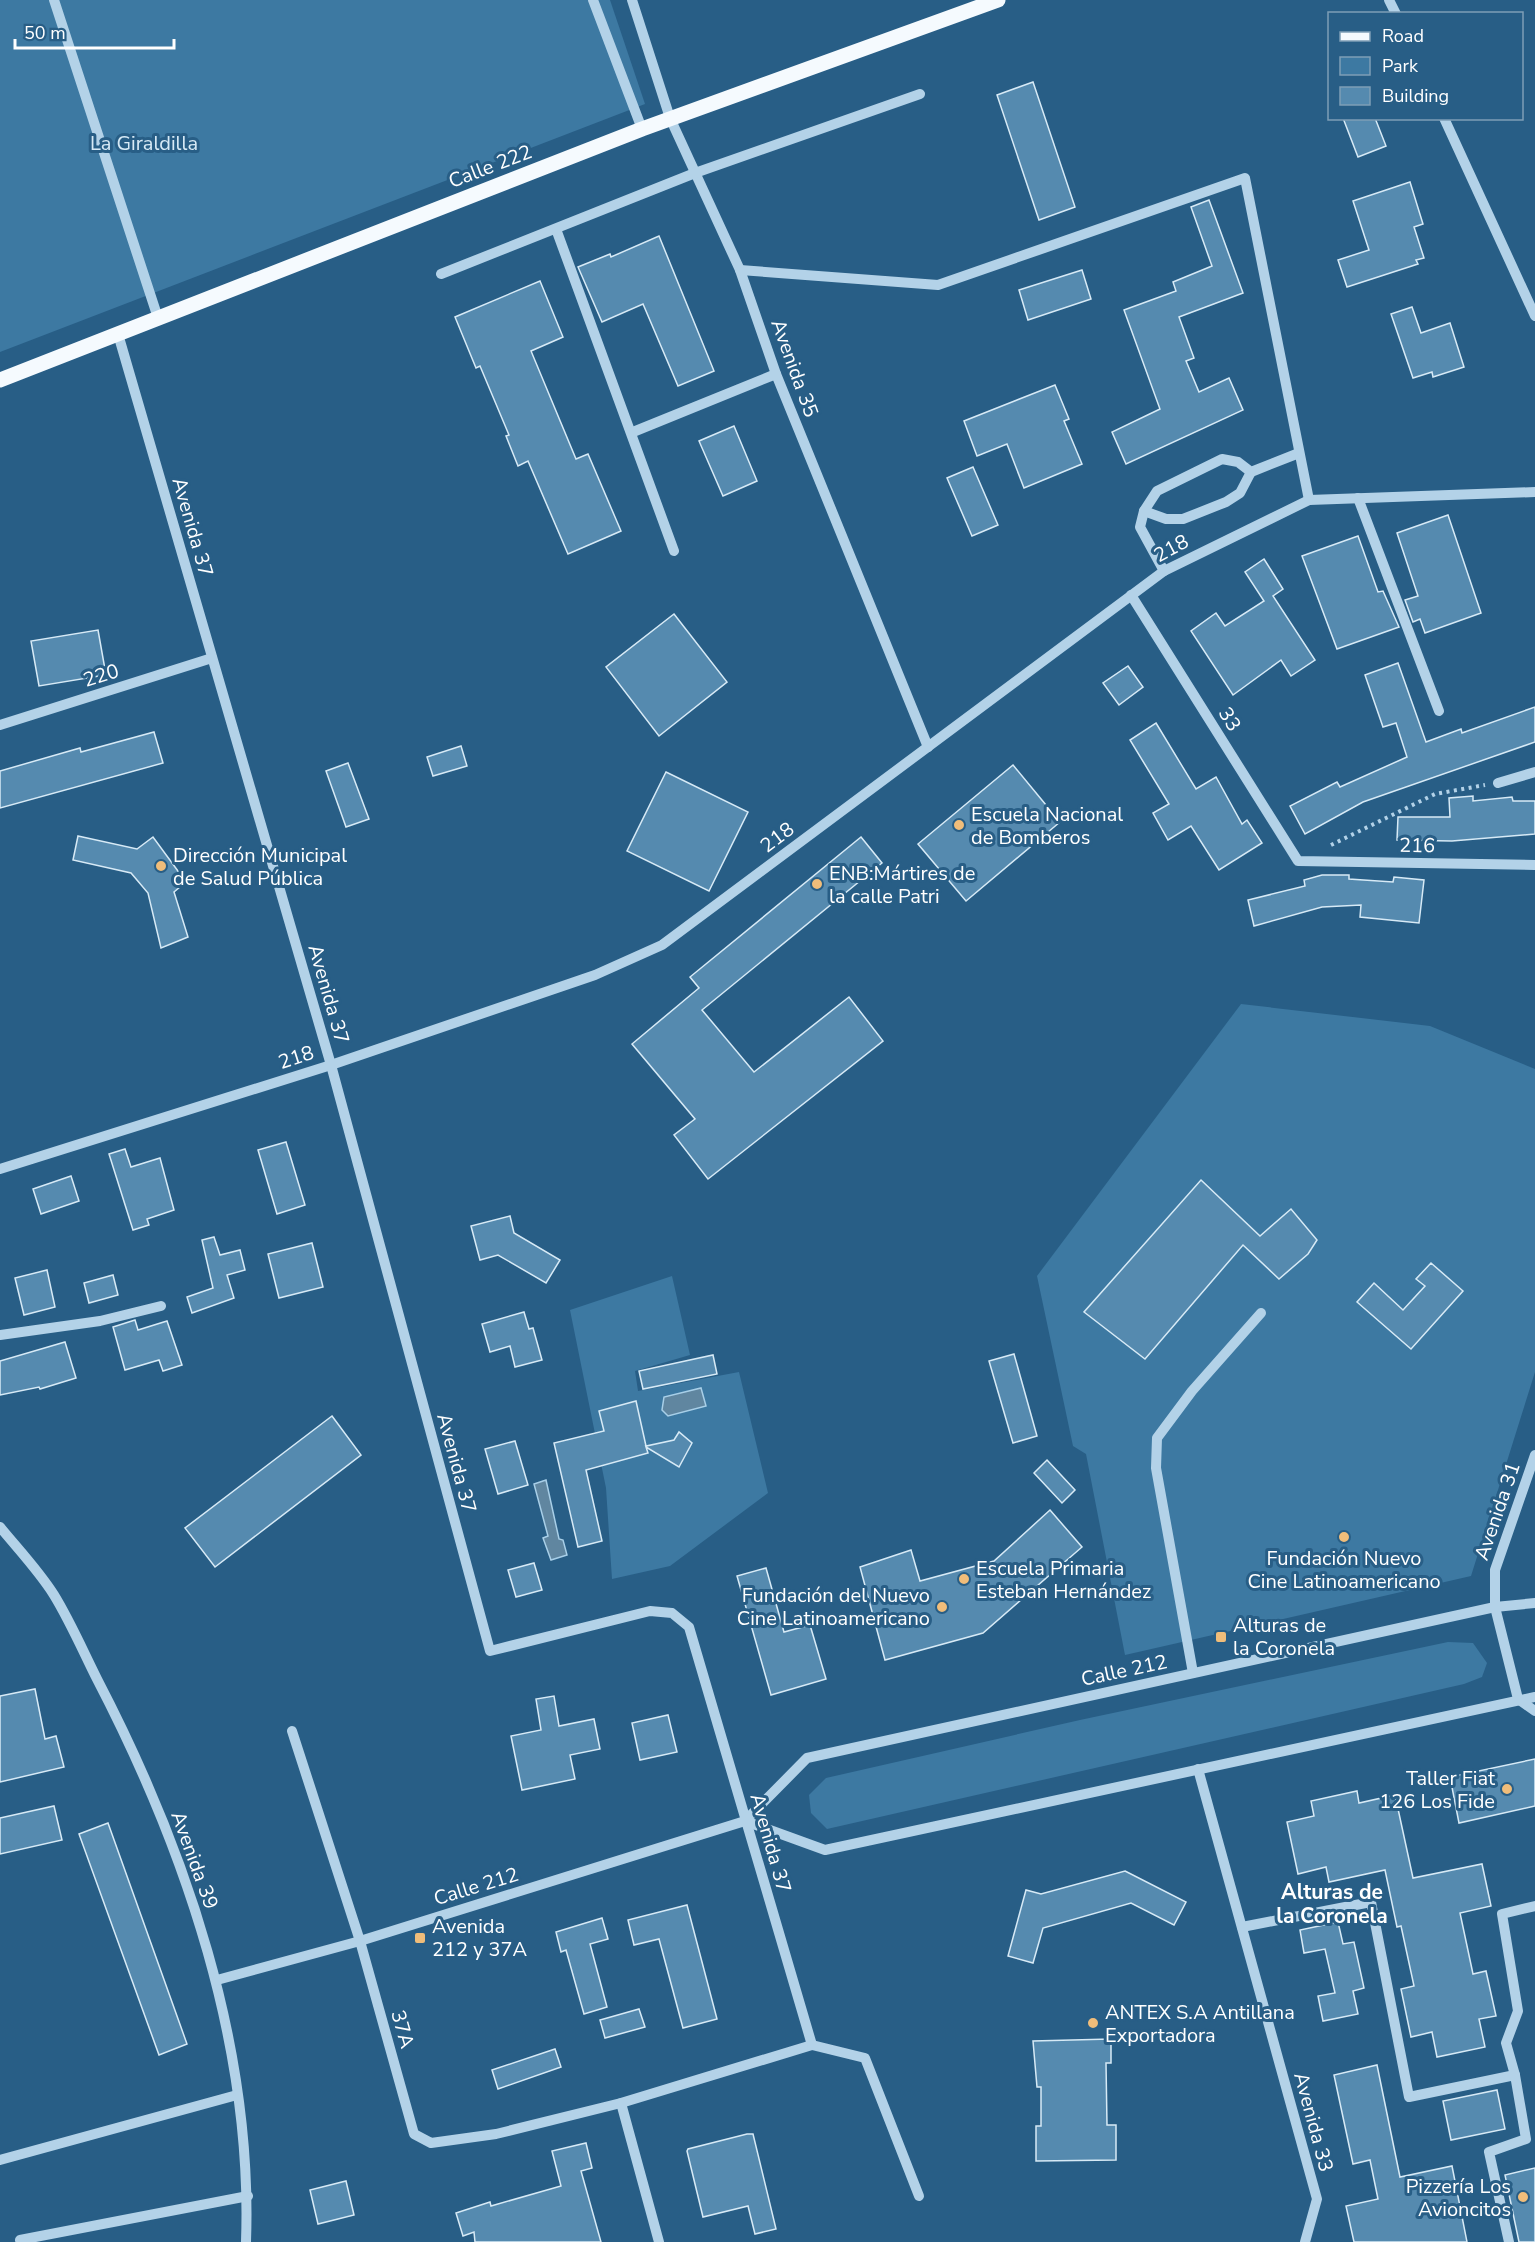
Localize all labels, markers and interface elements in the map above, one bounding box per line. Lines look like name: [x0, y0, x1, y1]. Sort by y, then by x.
scale bar: [15, 12, 174, 50]
legend: [1328, 12, 1523, 120]
text: 50 m: [24, 21, 66, 45]
text: Road: [1382, 24, 1424, 48]
text: Park: [1382, 54, 1419, 78]
text: Building: [1382, 84, 1449, 108]
park label: La Giraldilla: [90, 130, 198, 157]
street label: Calle 222: [445, 138, 536, 195]
street label: Avenida 35: [764, 316, 825, 421]
street label: Avenida 37: [165, 474, 220, 580]
street label: 218: [1149, 528, 1193, 569]
street label: 220: [80, 657, 122, 694]
street label: 33: [1212, 702, 1247, 737]
place label: Escuela Nacional de Bomberos: [971, 801, 1123, 851]
street label: 218: [755, 816, 800, 859]
marker: Escuela Nacional de Bomberos: [952, 818, 966, 832]
street label: 216: [1399, 832, 1435, 859]
place label: Dirección Municipal de Salud Pública: [173, 842, 347, 892]
marker: Dirección Municipal de Salud Pública: [154, 859, 168, 873]
place label: ENB:Mártires de la calle Patri: [829, 860, 975, 910]
marker: ENB:Mártires de la calle Patri: [810, 877, 824, 891]
street label: Avenida 37: [301, 941, 356, 1047]
street label: 218: [275, 1039, 317, 1076]
street label: Avenida 37: [430, 1410, 483, 1516]
street label: Avenida 31: [1468, 1458, 1527, 1564]
marker: Fundación Nuevo Cine Latinoamericano: [1337, 1530, 1351, 1544]
place label: Fundación Nuevo Cine Latinoamericano: [1247, 1545, 1441, 1595]
place label: Escuela Primaria Esteban Hernández: [976, 1555, 1151, 1605]
marker: Escuela Primaria Esteban Hernández: [957, 1572, 971, 1586]
place label: Fundación del Nuevo Cine Latinoamericano: [737, 1582, 930, 1632]
marker: Fundación del Nuevo Cine Latinoamericano: [935, 1600, 949, 1614]
place label: Alturas de la Coronela: [1233, 1612, 1335, 1662]
marker: Alturas de la Coronela: [1214, 1630, 1228, 1644]
street label: Calle 212: [1079, 1648, 1170, 1693]
place label: Taller Fiat 126 Los Fide: [1379, 1765, 1496, 1815]
marker: Taller Fiat 126 Los Fide: [1500, 1782, 1514, 1796]
street label: Avenida 37: [743, 1790, 798, 1896]
street label: Avenida 39: [164, 1808, 225, 1913]
street label: Calle 212: [430, 1861, 522, 1912]
district label: Alturas de la Coronela: [1276, 1878, 1388, 1930]
place label: Avenida 212 y 37A: [432, 1913, 528, 1963]
marker: Avenida 212 y 37A: [413, 1931, 427, 1945]
place label: ANTEX S.A Antillana Exportadora: [1105, 1999, 1295, 2049]
street label: 37A: [384, 2007, 421, 2052]
marker: ANTEX S.A Antillana Exportadora: [1086, 2016, 1100, 2030]
street label: Avenida 33: [1287, 2069, 1340, 2175]
place label: Pizzería Los Avioncitos: [1406, 2173, 1511, 2223]
marker: Pizzería Los Avioncitos: [1516, 2190, 1530, 2204]

